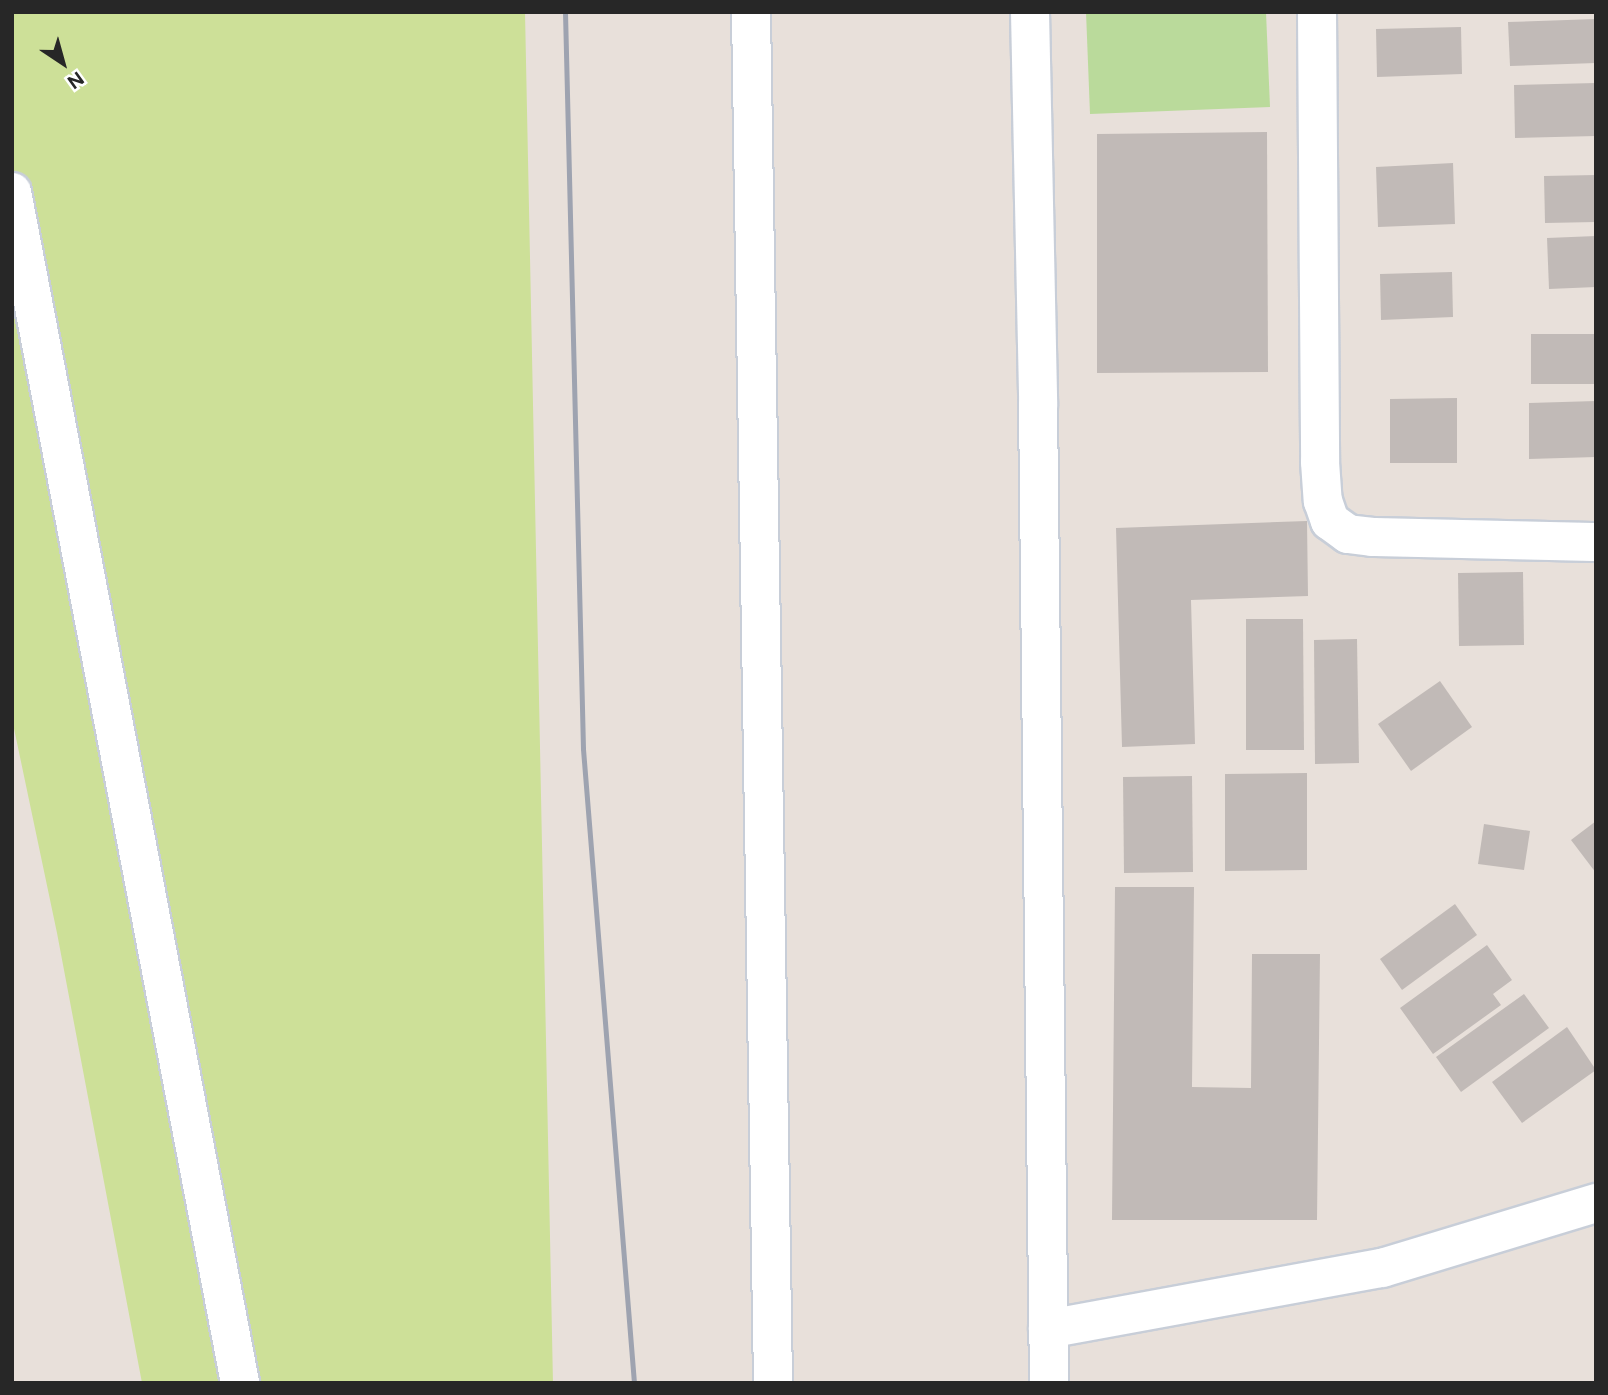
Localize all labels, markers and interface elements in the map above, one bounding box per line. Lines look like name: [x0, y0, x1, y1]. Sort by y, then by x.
north arrow: [28, 28, 98, 98]
text: N: [63, 67, 88, 94]

